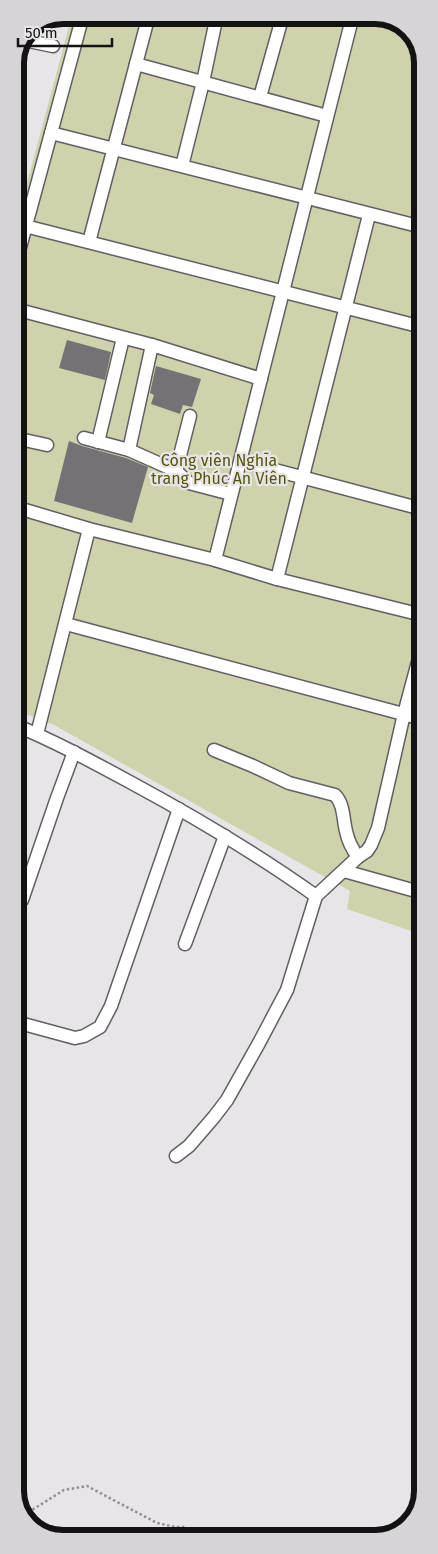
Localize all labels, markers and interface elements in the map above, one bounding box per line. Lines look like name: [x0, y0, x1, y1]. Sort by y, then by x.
scale bar: [18, 15, 111, 47]
text: 50 m: [25, 24, 58, 42]
park label: Công viên Nghĩa trang Phúc An Viên: [151, 451, 287, 488]

